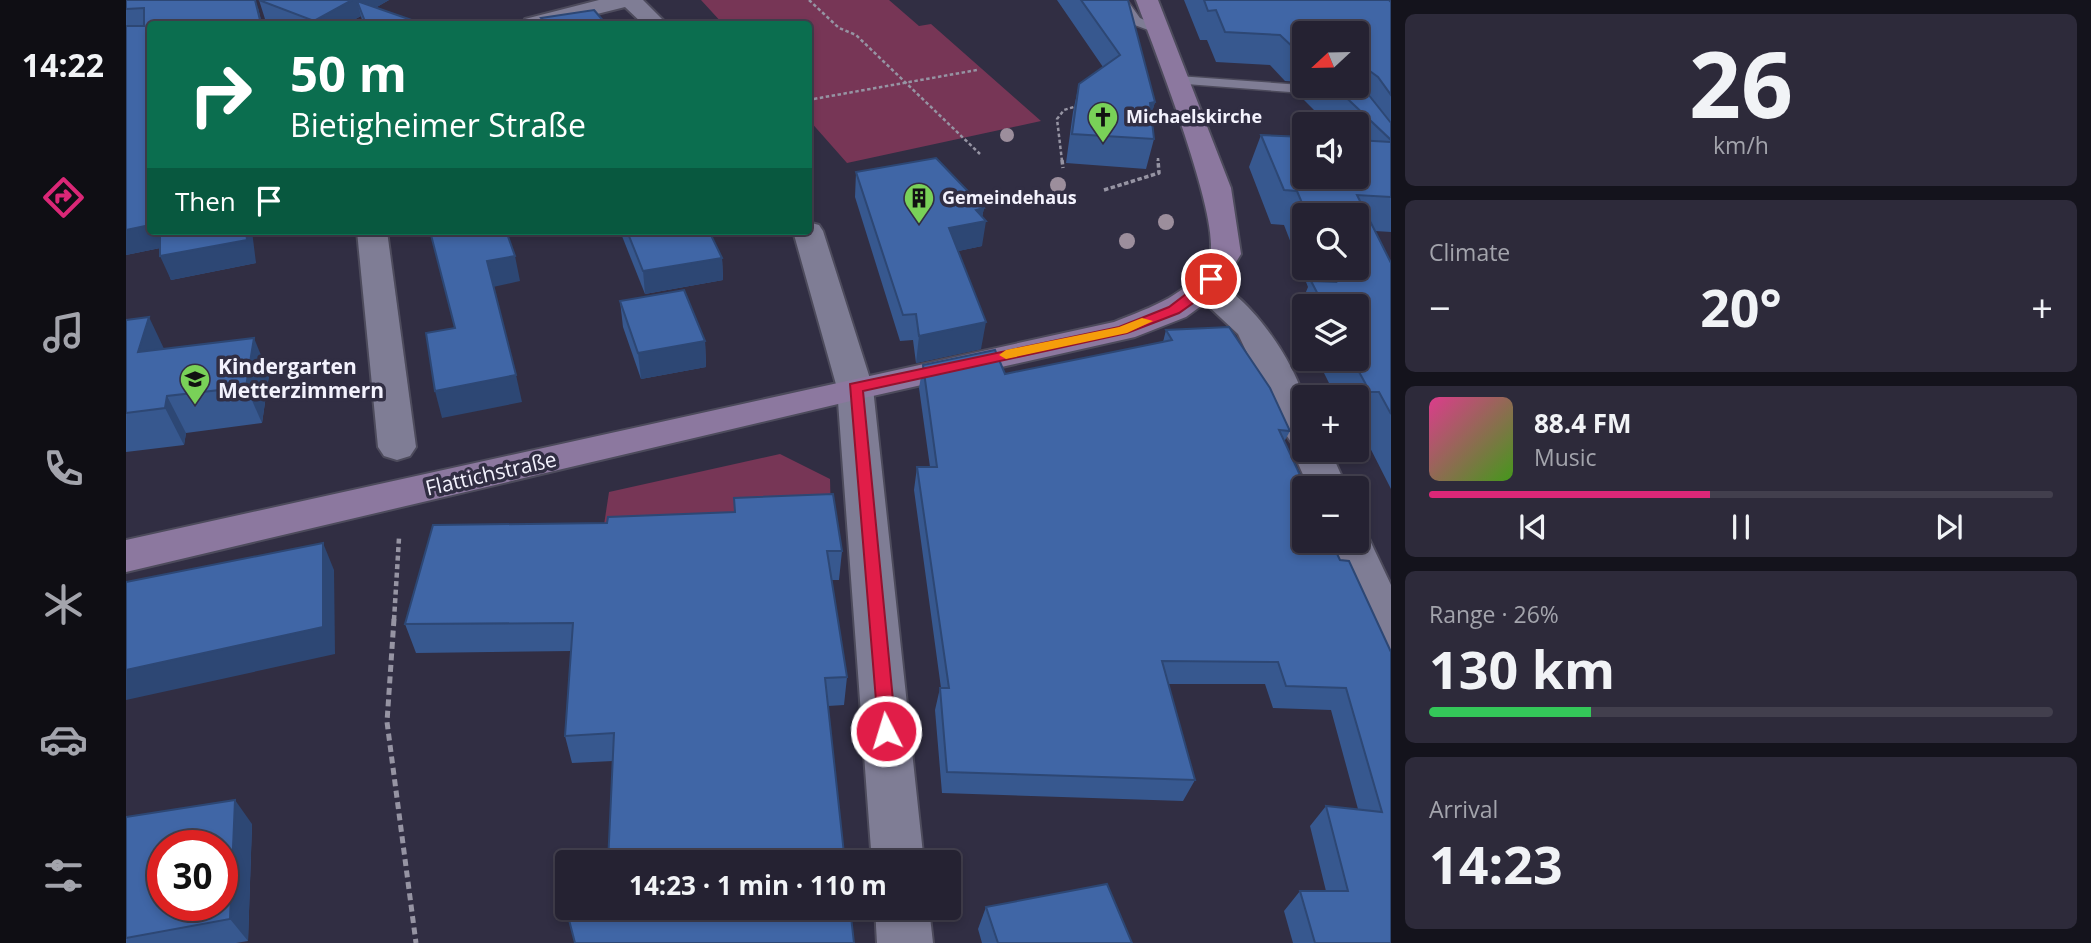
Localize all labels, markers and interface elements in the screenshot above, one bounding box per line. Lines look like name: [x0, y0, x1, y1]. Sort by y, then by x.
north arrow: [1292, 21, 1368, 98]
map controls: [1292, 21, 1369, 553]
text: 26: [1689, 21, 1793, 145]
text: 50 m: [290, 40, 407, 106]
text: 14:22: [22, 43, 104, 86]
icon: right: [175, 49, 266, 140]
church icon: Michaelskirche: [1086, 100, 1120, 144]
text: Bietigheimer Straße: [290, 103, 586, 146]
place label: Michaelskirche: [1126, 104, 1262, 128]
button: sound: [1292, 112, 1369, 189]
text: km/h: [1713, 129, 1769, 161]
icon: directions: [39, 173, 88, 222]
building icon: Gemeindehaus: [902, 181, 936, 225]
icon: arrive: [250, 182, 288, 220]
text: Then: [175, 183, 236, 219]
place label: Gemeindehaus: [942, 185, 1077, 209]
button: search: [1292, 203, 1369, 280]
text: Climate: [1429, 236, 1510, 268]
pin: [1181, 249, 1241, 309]
icon: arrive: [1192, 260, 1230, 298]
text: 20°: [1700, 271, 1782, 342]
text: −: [1429, 281, 1451, 333]
text: +: [2031, 281, 2053, 333]
button: layers: [1292, 294, 1369, 371]
icon: music: [39, 308, 88, 357]
place label: Kindergarten Metterzimmern: [218, 352, 384, 404]
school or university icon: Kindergarten Metterzimmern: [178, 362, 212, 406]
button: +: [1292, 385, 1369, 462]
text: 88.4 FM: [1534, 405, 1632, 441]
text: Music: [1534, 441, 1597, 473]
icon: phone: [39, 444, 88, 493]
street label: Flattichstraße: [423, 444, 559, 502]
button: −: [1292, 476, 1369, 553]
icon: previous: [1514, 508, 1552, 546]
icon: pause: [1722, 508, 1760, 546]
icon: next: [1930, 508, 1968, 546]
icon: climate: [39, 580, 88, 629]
text: Range · 26%: [1429, 598, 1559, 630]
text: 130 km: [1429, 633, 1615, 704]
position arrow: [849, 694, 923, 768]
icon: car: [39, 715, 88, 764]
text: Arrival: [1429, 793, 1498, 825]
text: 14:23: [1429, 828, 1563, 899]
speed limit sign: 30: [147, 830, 238, 921]
icon: filters: [39, 851, 88, 900]
text: 14:23 · 1 min · 110 m: [629, 867, 887, 903]

